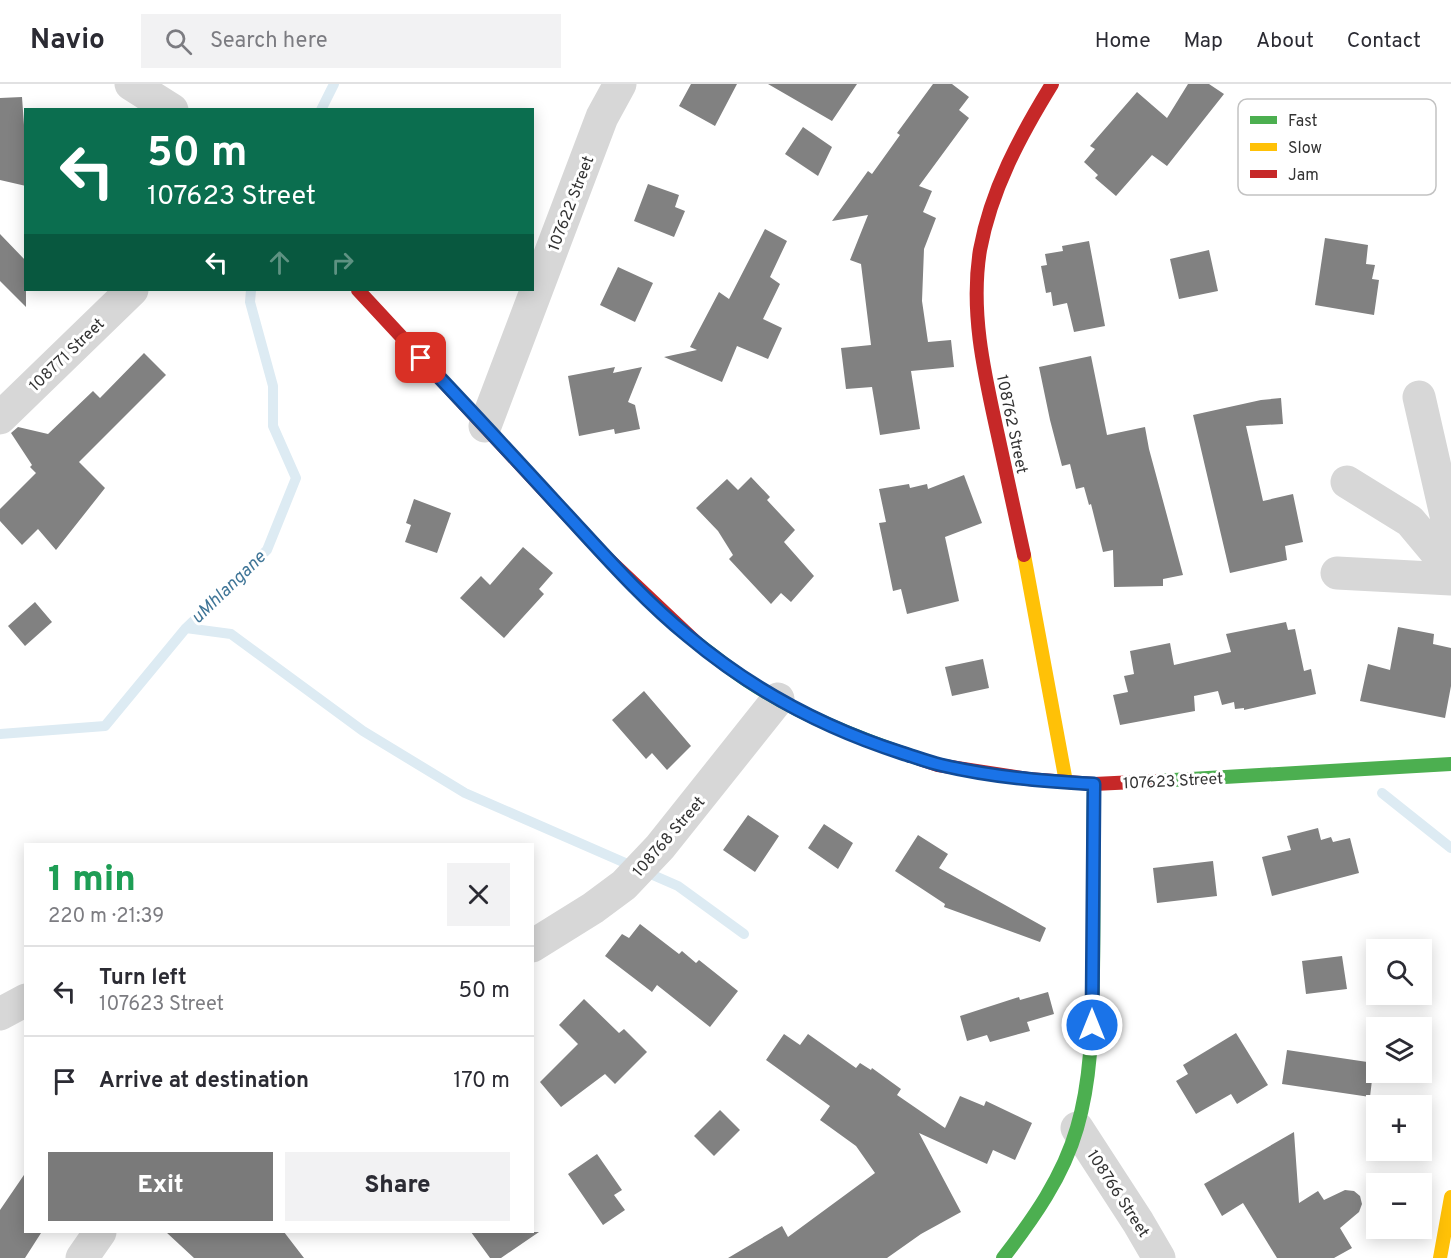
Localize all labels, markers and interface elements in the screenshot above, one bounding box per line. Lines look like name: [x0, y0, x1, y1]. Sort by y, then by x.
search box: [141, 14, 561, 68]
text: Navio: [30, 23, 105, 59]
icon: search: [162, 25, 195, 58]
text: Search here: [210, 28, 327, 55]
text: Home: [1095, 28, 1151, 55]
text: Map: [1184, 28, 1223, 55]
text: About: [1256, 28, 1314, 55]
text: Contact: [1347, 28, 1421, 55]
legend: [1238, 99, 1436, 195]
text: Fast: [1288, 112, 1318, 132]
text: 50 m: [147, 128, 248, 181]
icon: left: [48, 132, 126, 210]
text: Slow: [1288, 139, 1322, 159]
street label: 107622 Street: [545, 153, 599, 254]
text: Jam: [1288, 166, 1319, 186]
text: 107623 Street: [147, 180, 316, 214]
icon: left: [200, 246, 233, 279]
icon: ahead: [263, 246, 296, 279]
icon: right: [326, 246, 359, 279]
street label: 108771 Street: [25, 314, 109, 396]
pin: [395, 332, 446, 383]
icon: arrive: [404, 341, 437, 374]
street label: 108762 Street: [991, 373, 1031, 476]
water label: uMhlangane: [187, 546, 272, 630]
street label: 107623 Street: [1123, 769, 1224, 795]
street label: 108768 Street: [629, 793, 710, 882]
text: 1 min: [48, 858, 136, 904]
button: close: [447, 863, 510, 926]
text: 220 m · 21:39: [48, 904, 164, 930]
map controls: [1366, 939, 1432, 1239]
button: search: [1366, 939, 1432, 1005]
text: Turn left: [99, 965, 187, 992]
icon: left: [48, 975, 81, 1008]
text: 50 m: [458, 978, 510, 1005]
text: 107623 Street: [99, 992, 224, 1018]
position arrow: [1060, 993, 1124, 1057]
button: layers: [1366, 1017, 1432, 1083]
icon: arrive: [48, 1065, 81, 1098]
text: Arrive at destination: [99, 1068, 309, 1095]
text: 170 m: [453, 1068, 510, 1095]
button: +: [1366, 1095, 1432, 1161]
street label: 108766 Street: [1082, 1147, 1153, 1242]
button: Exit: [48, 1152, 273, 1221]
button: Share: [285, 1152, 510, 1221]
button: −: [1366, 1173, 1432, 1239]

